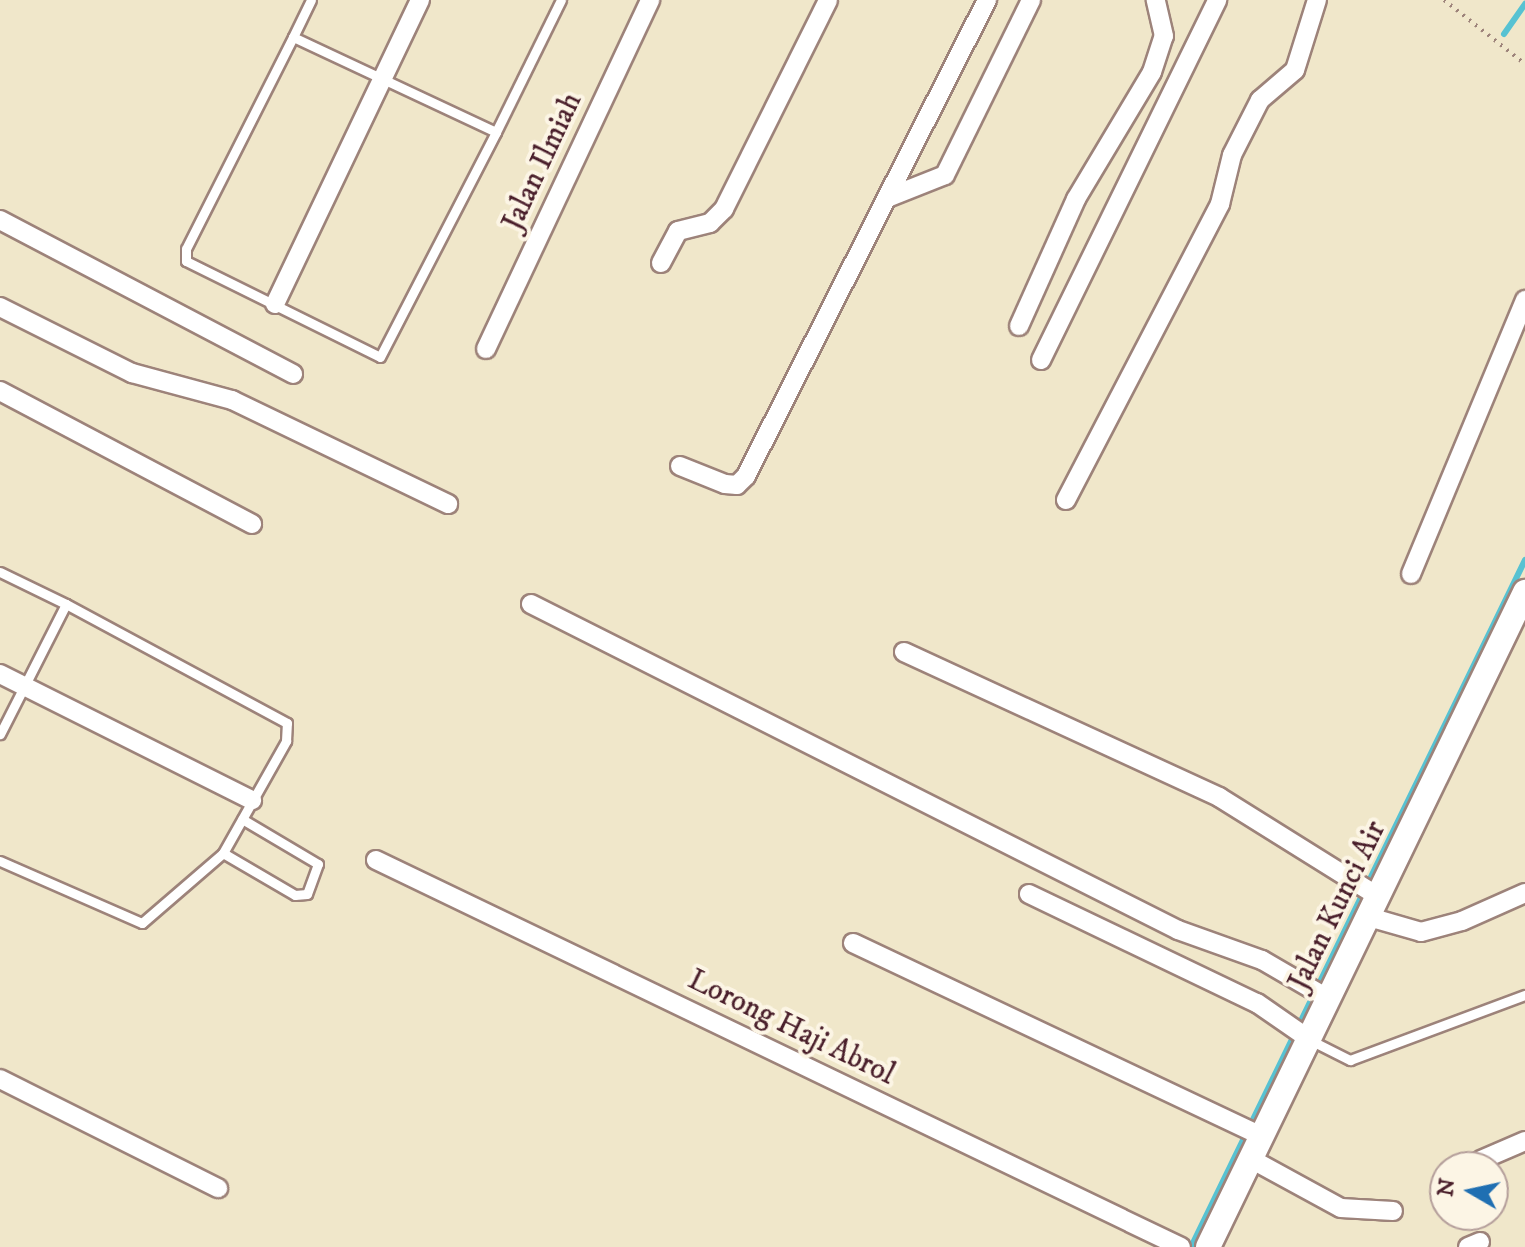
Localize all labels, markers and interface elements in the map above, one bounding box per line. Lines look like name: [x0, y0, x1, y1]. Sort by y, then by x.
street label: Jalan Ilmiah: [495, 87, 591, 237]
street label: Jalan Kunci Air: [1282, 815, 1394, 997]
street label: Lorong Haji Abrol: [682, 962, 900, 1094]
north arrow: [1429, 1151, 1509, 1231]
text: N: [1432, 1176, 1462, 1199]

